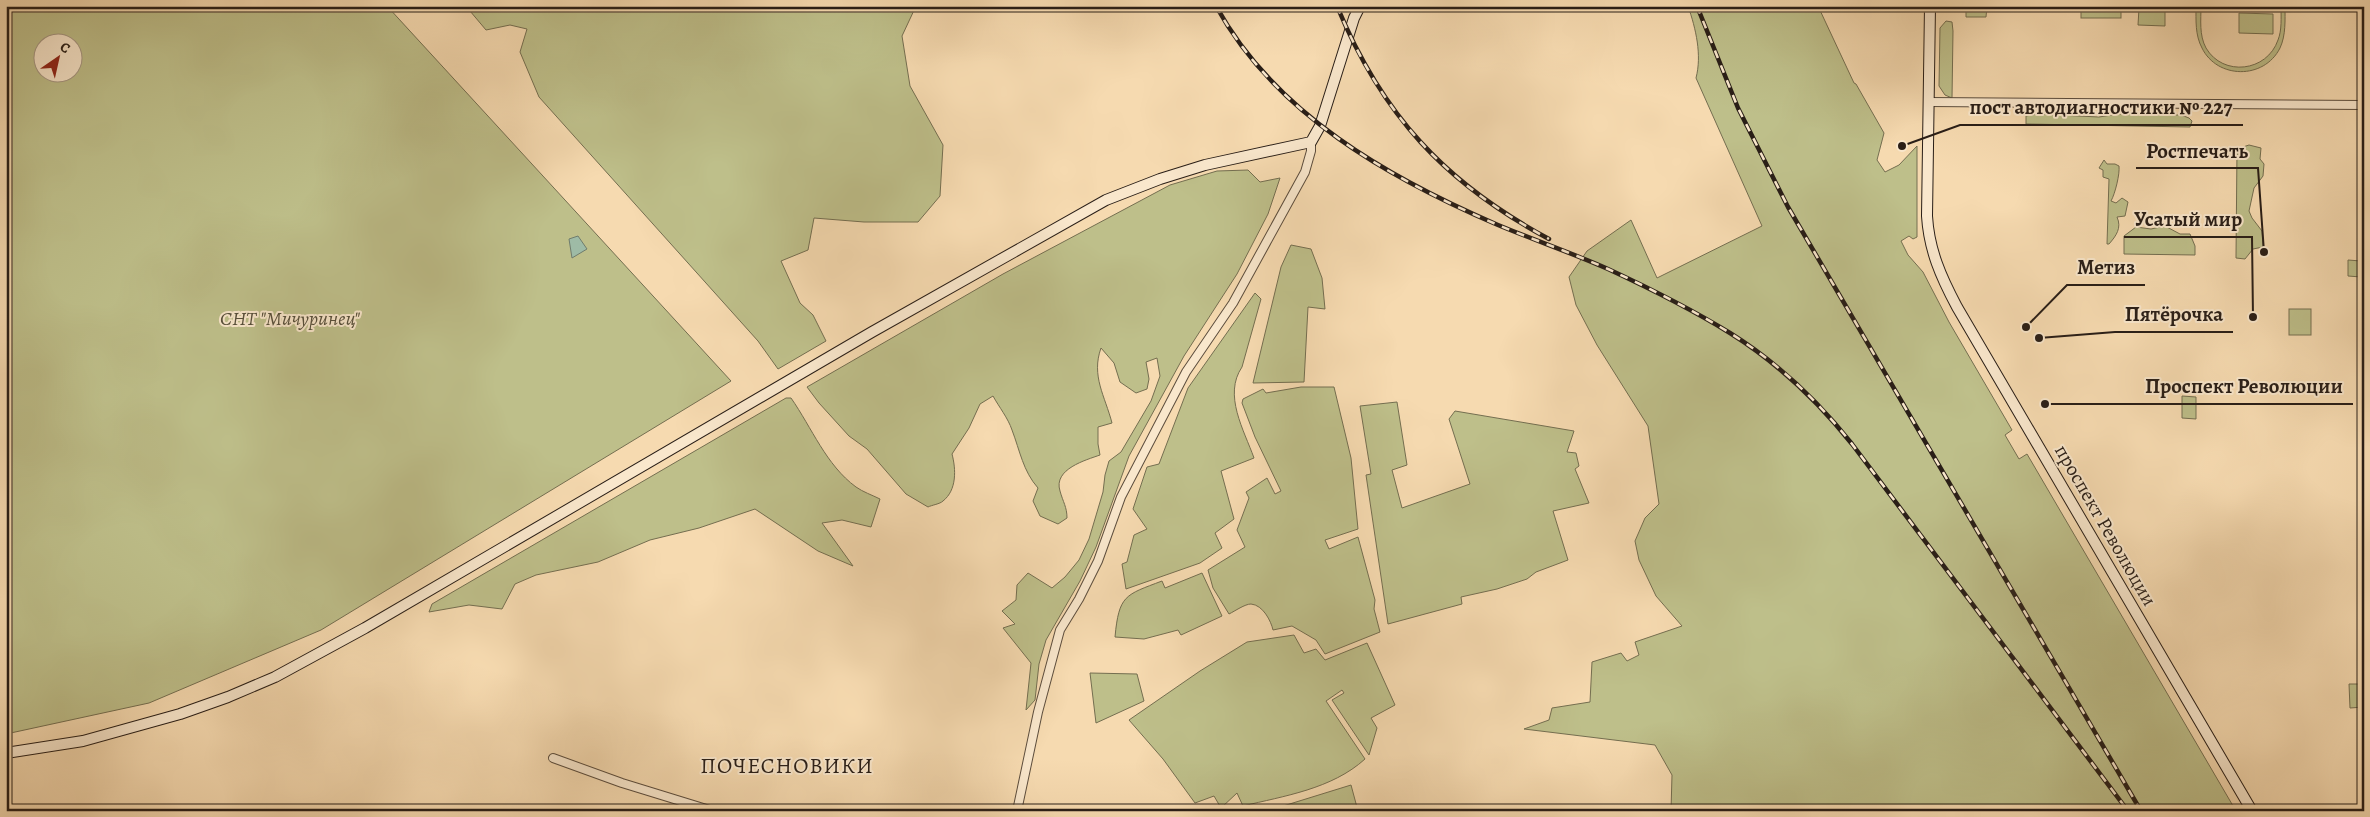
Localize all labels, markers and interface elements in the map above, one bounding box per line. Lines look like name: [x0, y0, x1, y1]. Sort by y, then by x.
north arrow: [32, 32, 82, 82]
text: С: [56, 37, 74, 58]
callout: пост автодиагностики № 227: [1960, 89, 2243, 125]
text: пост автодиагностики № 227: [1970, 93, 2232, 121]
callout: Ростпечать: [2136, 132, 2258, 168]
text: Ростпечать: [2146, 137, 2249, 165]
callout: Усатый мир: [2124, 201, 2252, 237]
text: Усатый мир: [2134, 205, 2242, 233]
callout: Метиз: [2067, 249, 2145, 285]
text: Метиз: [2077, 253, 2135, 281]
callout: Пятёрочка: [2115, 296, 2233, 332]
text: Пятёрочка: [2125, 300, 2223, 328]
park label: СНТ "Мичуринец": [220, 305, 361, 332]
callout: Проспект Революции: [2136, 368, 2353, 404]
text: Проспект Революции: [2145, 372, 2343, 400]
street label: проспект Революции: [2048, 440, 2163, 611]
district label: ПОЧЕСНОВИКИ: [700, 751, 874, 781]

